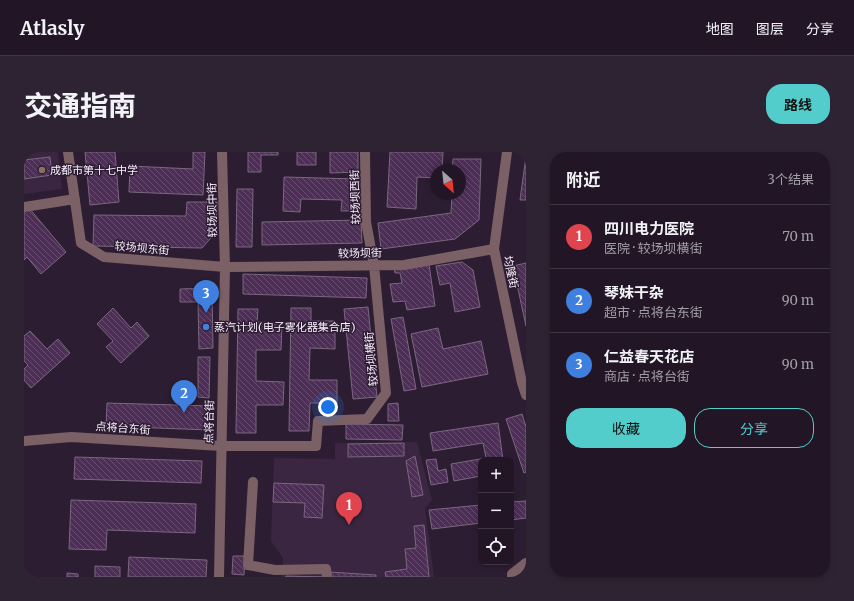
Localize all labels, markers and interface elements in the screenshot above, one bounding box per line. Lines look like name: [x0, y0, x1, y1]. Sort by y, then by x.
text: Atlasly: [20, 16, 84, 40]
text: 地图: [706, 20, 734, 38]
text: 图层: [756, 20, 784, 38]
text: 分享: [806, 20, 834, 38]
button: 路线: [766, 84, 830, 124]
text: 交通指南: [24, 88, 136, 124]
place label: 成都市第十七中学: [50, 163, 138, 177]
north arrow: [430, 164, 466, 200]
marker: 成都市第十七中学: [37, 165, 47, 175]
street label: 较场坝西街: [347, 169, 363, 225]
text: 附近: [566, 169, 600, 191]
text: 3个结果: [768, 171, 814, 188]
street label: 较场坝中街: [205, 182, 219, 238]
text: 四川电力医院: [604, 219, 694, 238]
text: 1: [576, 228, 582, 245]
text: 70 m: [783, 228, 814, 245]
street label: 较场坝东街: [114, 239, 170, 257]
text: 医院 · 较场坝横街: [604, 240, 703, 257]
street label: 较场坝街: [338, 246, 382, 260]
street label: 均隆街: [501, 254, 521, 290]
pin: 3: [193, 280, 219, 313]
text: 琴妹干杂: [604, 283, 664, 302]
text: 2: [575, 292, 583, 309]
text: 90 m: [782, 292, 814, 309]
text: 超市 · 点将台东街: [604, 304, 703, 321]
place label: 蒸汽计划(电子雾化器集合店): [214, 320, 355, 334]
marker: 蒸汽计划(电子雾化器集合店): [201, 322, 211, 332]
street label: 较场坝横街: [362, 331, 380, 387]
text: 仁益春天花店: [604, 347, 694, 366]
text: 3: [575, 356, 583, 373]
text: 90 m: [782, 356, 814, 373]
text: 商店 · 点将台街: [604, 368, 690, 385]
pin: 2: [171, 380, 197, 413]
your location: [318, 397, 338, 417]
street label: 点将台街: [202, 400, 216, 444]
button: 收藏: [566, 408, 686, 448]
button: 分享: [694, 408, 814, 448]
street label: 点将台东街: [95, 419, 151, 437]
map controls: [478, 457, 514, 565]
button: +: [478, 457, 514, 493]
pin: 1: [336, 492, 362, 525]
button: −: [478, 493, 514, 529]
button: locate: [478, 529, 514, 565]

